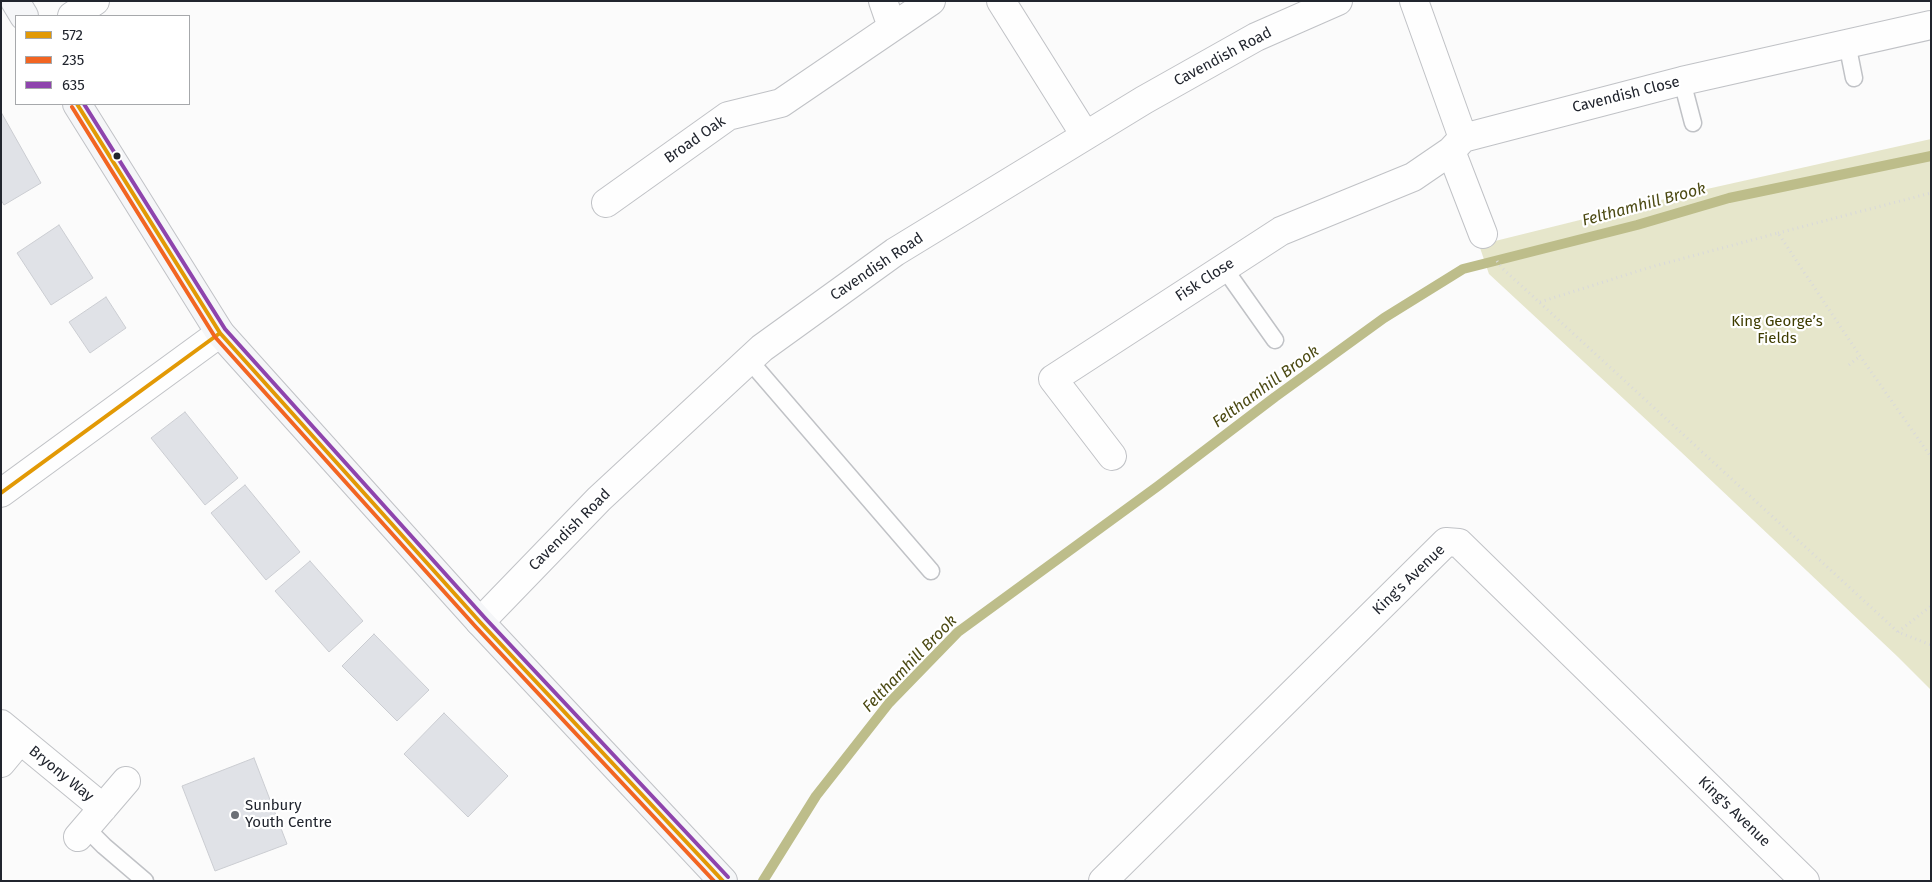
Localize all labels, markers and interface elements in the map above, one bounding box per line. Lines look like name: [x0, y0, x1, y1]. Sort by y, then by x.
legend: [15, 15, 190, 105]
street label: Cavendish Road: [1171, 24, 1275, 90]
text: 572: [62, 26, 83, 44]
text: 235: [62, 51, 84, 69]
street label: Cavendish Close: [1570, 73, 1682, 117]
text: 635: [62, 76, 85, 94]
street label: Broad Oak: [661, 112, 729, 168]
unlabelled marker: [112, 151, 122, 161]
water label: Felthamhill Brook: [1580, 179, 1708, 231]
street label: Cavendish Road: [827, 229, 927, 305]
street label: Fisk Close: [1172, 254, 1238, 306]
park label: King George’s Fields: [1731, 313, 1823, 348]
water label: Felthamhill Brook: [1209, 342, 1323, 432]
street label: Cavendish Road: [525, 485, 615, 575]
street label: King's Avenue: [1369, 541, 1449, 619]
water label: Felthamhill Brook: [859, 612, 961, 716]
street label: Bryony Way: [25, 742, 97, 806]
street label: King's Avenue: [1694, 773, 1774, 851]
place label: Sunbury Youth Centre: [245, 797, 332, 832]
marker: Sunbury Youth Centre: [229, 809, 241, 821]

